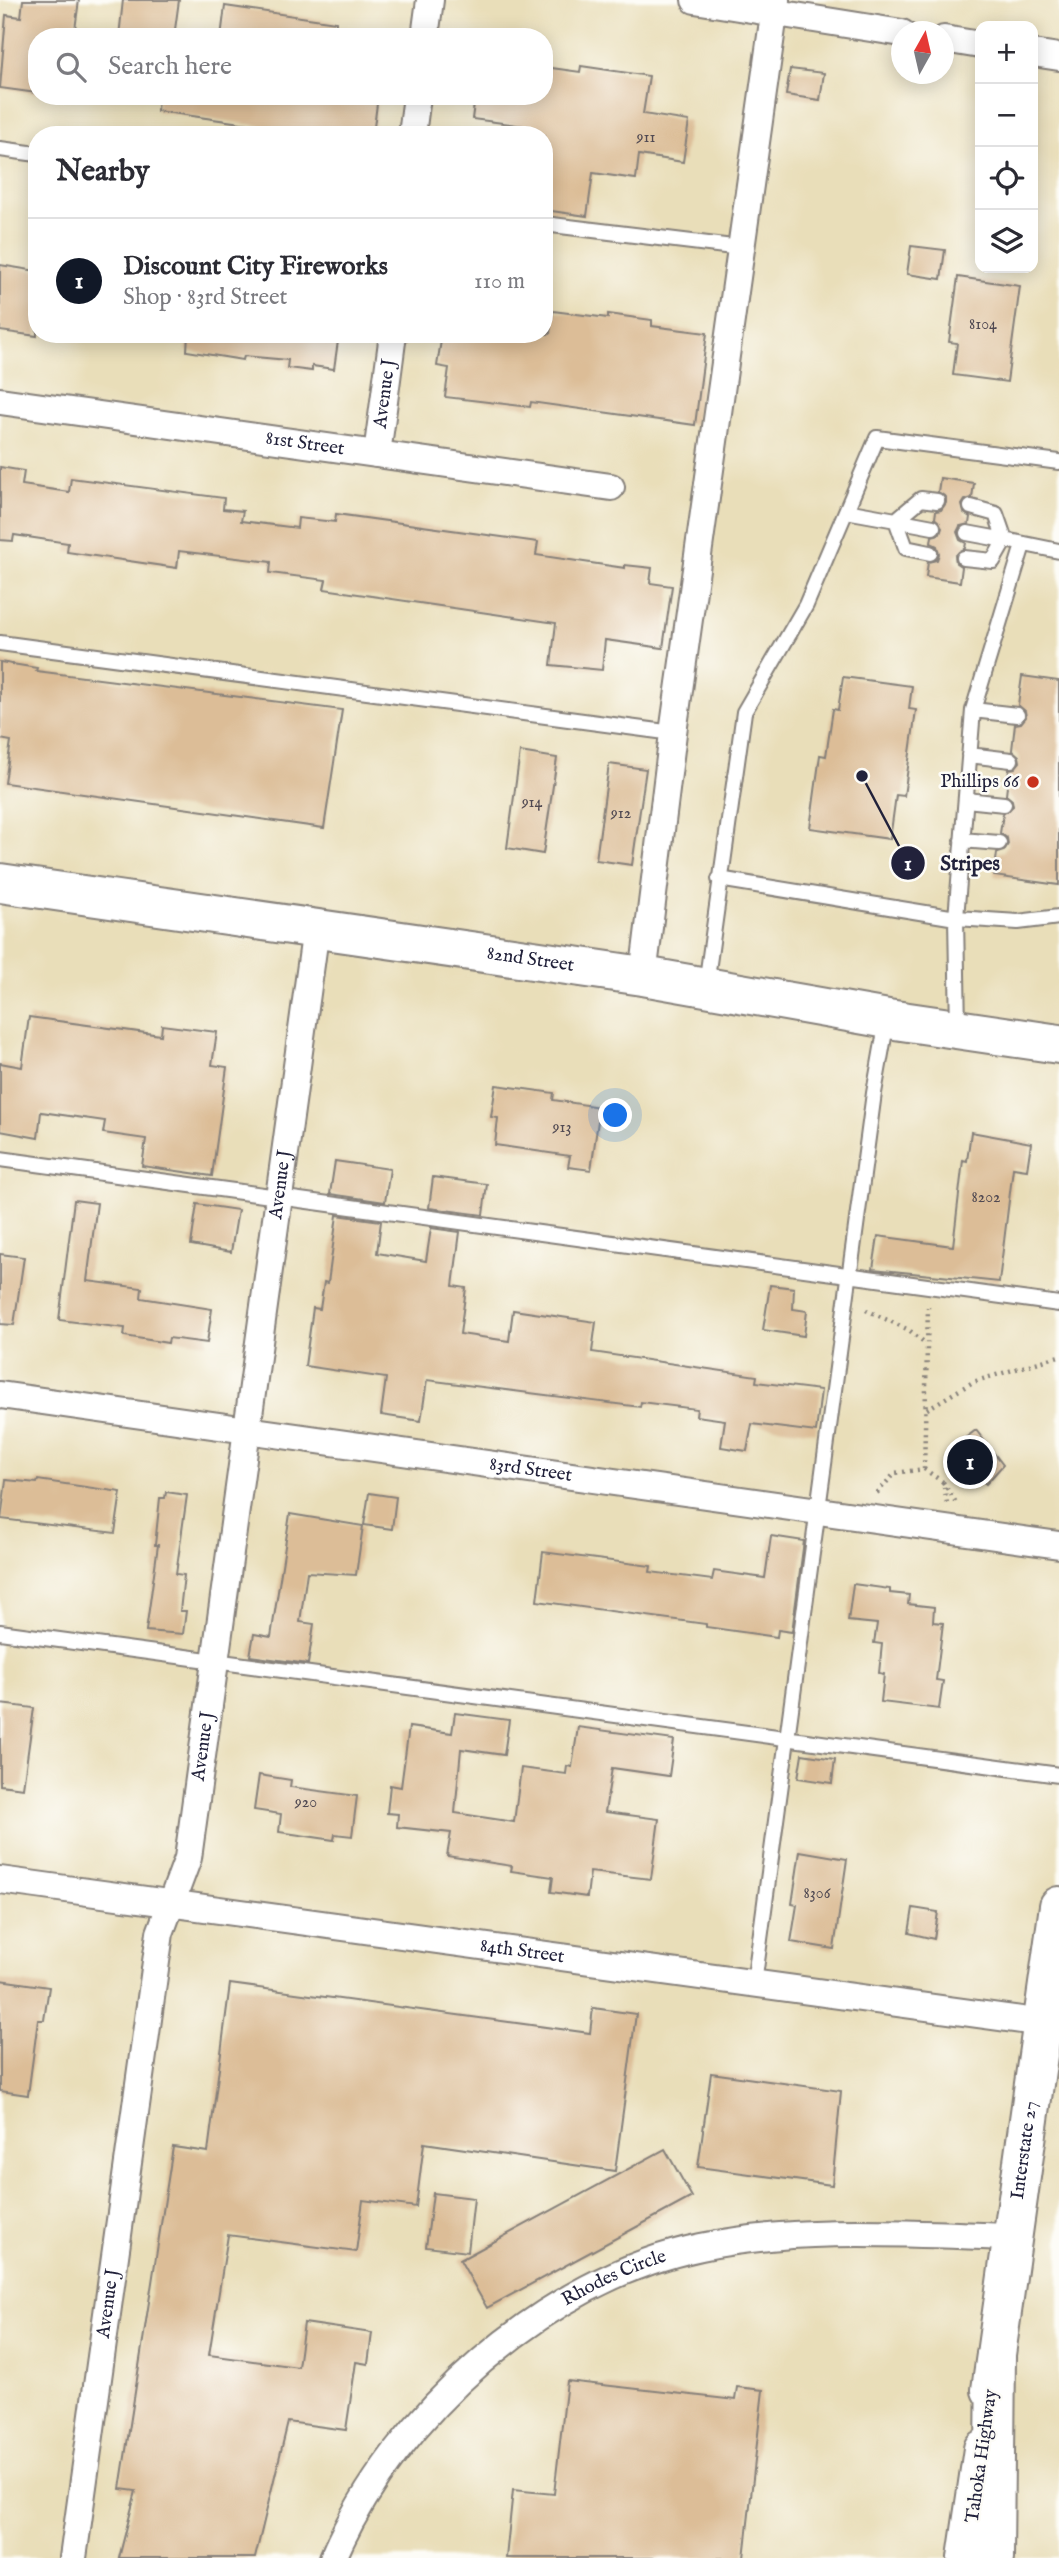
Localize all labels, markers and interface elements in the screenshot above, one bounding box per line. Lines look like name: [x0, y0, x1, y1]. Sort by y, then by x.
north arrow: [891, 21, 954, 84]
map controls: [975, 21, 1038, 273]
button: +: [975, 21, 1038, 84]
search box: [28, 28, 553, 105]
icon: search: [52, 48, 90, 86]
text: Search here: [108, 50, 232, 83]
button: −: [975, 84, 1038, 147]
house number: 911: [636, 128, 655, 148]
button: locate: [975, 147, 1038, 210]
text: Nearby: [56, 153, 149, 191]
button: layers: [975, 210, 1038, 273]
text: Discount City Fireworks: [123, 250, 388, 283]
text: 1: [75, 267, 83, 296]
text: 110 m: [474, 267, 525, 296]
text: Shop · 83rd Street: [123, 283, 287, 312]
house number: 8104: [969, 315, 997, 335]
street label: Avenue J: [368, 357, 402, 431]
street label: 81st Street: [264, 427, 346, 461]
place label: Phillips 66: [940, 770, 1020, 794]
marker: Phillips 66: [1025, 774, 1041, 790]
house number: 914: [521, 793, 543, 813]
house number: 912: [610, 804, 631, 824]
callout: Stripes: [891, 842, 1014, 884]
text: 1: [904, 851, 912, 878]
text: Stripes: [940, 851, 1000, 878]
street label: 82nd Street: [485, 942, 576, 978]
your location: [598, 1098, 632, 1132]
house number: 913: [552, 1118, 571, 1138]
street label: Avenue J: [264, 1148, 297, 1222]
house number: 8202: [971, 1188, 1001, 1208]
pin: 1: [947, 1436, 993, 1488]
street label: 83rd Street: [488, 1452, 574, 1488]
street label: Avenue J: [187, 1710, 220, 1783]
house number: 920: [294, 1793, 317, 1813]
house number: 8306: [804, 1884, 831, 1904]
street label: 84th Street: [478, 1934, 566, 1969]
street label: Interstate 27: [1006, 2100, 1043, 2201]
street label: Rhodes Circle: [558, 2244, 669, 2312]
street label: Avenue J: [92, 2267, 125, 2341]
street label: Tahoka Highway: [961, 2387, 1003, 2524]

